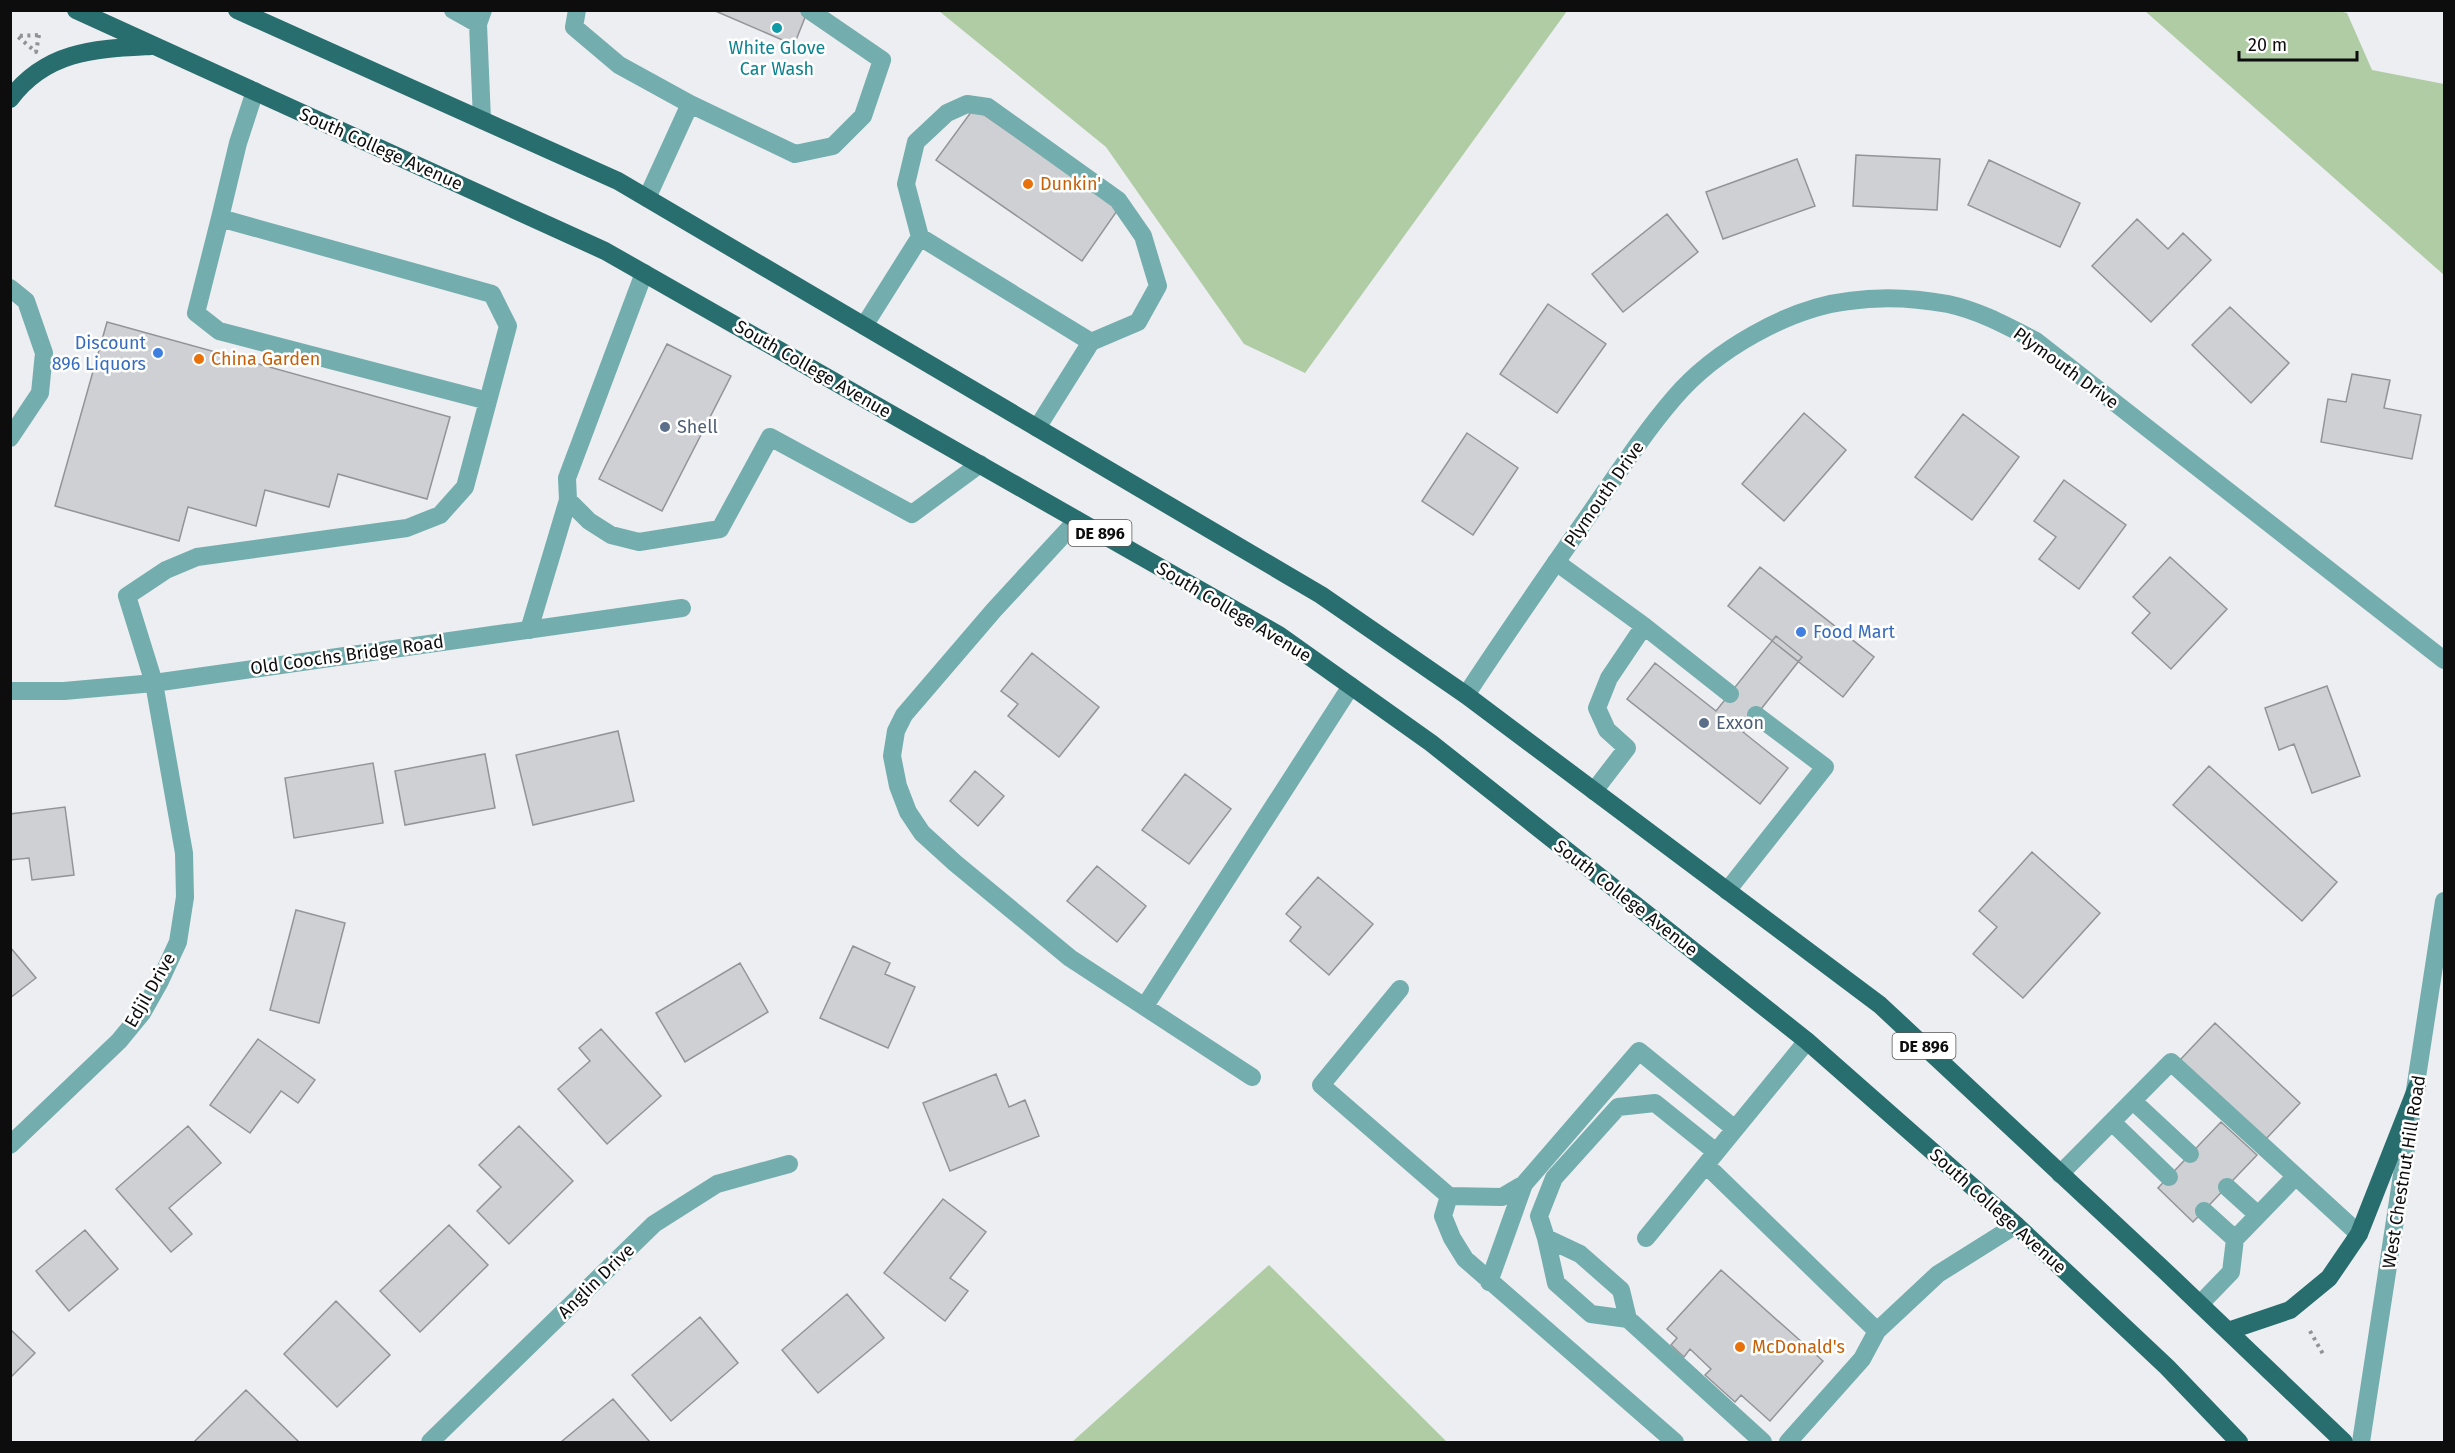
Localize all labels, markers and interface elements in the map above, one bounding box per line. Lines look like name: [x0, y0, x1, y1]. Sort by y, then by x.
marker: White Glove Car Wash: [770, 21, 784, 35]
scale bar: [2239, 24, 2358, 62]
text: 20 m: [2248, 34, 2287, 56]
place label: White Glove Car Wash: [729, 37, 825, 80]
street label: South College Avenue: [296, 103, 466, 195]
place label: Dunkin': [1040, 173, 1101, 195]
marker: Dunkin': [1021, 177, 1035, 191]
street label: South College Avenue: [731, 315, 895, 423]
street label: Plymouth Drive: [2009, 322, 2123, 414]
place label: Discount 896 Liquors: [52, 332, 146, 375]
marker: Discount 896 Liquors: [151, 346, 165, 360]
place label: China Garden: [211, 348, 320, 370]
marker: China Garden: [192, 352, 206, 366]
place label: Shell: [677, 416, 718, 438]
marker: Shell: [658, 420, 672, 434]
street label: Plymouth Drive: [1559, 437, 1649, 551]
road number: DE 896: [1068, 520, 1132, 546]
street label: South College Avenue: [1153, 557, 1315, 667]
place label: Food Mart: [1813, 621, 1896, 643]
marker: Food Mart: [1794, 625, 1808, 639]
street label: Old Coochs Bridge Road: [249, 631, 445, 679]
place label: Exxon: [1716, 712, 1764, 734]
marker: Exxon: [1697, 716, 1711, 730]
street label: South College Avenue: [1550, 835, 1702, 961]
street label: Edjil Drive: [120, 949, 180, 1031]
road number: DE 896: [1892, 1033, 1956, 1059]
street label: West Chestnut Hill Road: [2378, 1074, 2430, 1270]
street label: South College Avenue: [1925, 1144, 2071, 1278]
street label: Anglin Drive: [553, 1239, 639, 1323]
place label: McDonald's: [1752, 1336, 1845, 1358]
marker: McDonald's: [1733, 1340, 1747, 1354]

